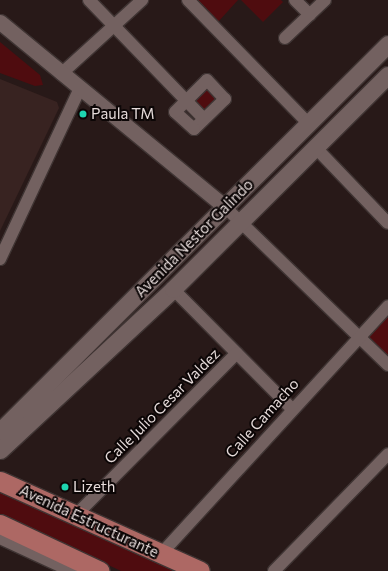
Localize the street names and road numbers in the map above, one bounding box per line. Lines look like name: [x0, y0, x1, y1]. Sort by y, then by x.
street label: Avenida Nestor Galindo: [131, 175, 257, 301]
street label: Calle Julio Cesar Valdez: [101, 345, 223, 467]
street label: Calle Camacho: [222, 375, 302, 461]
street label: Avenida Estructurante: [17, 481, 161, 561]

